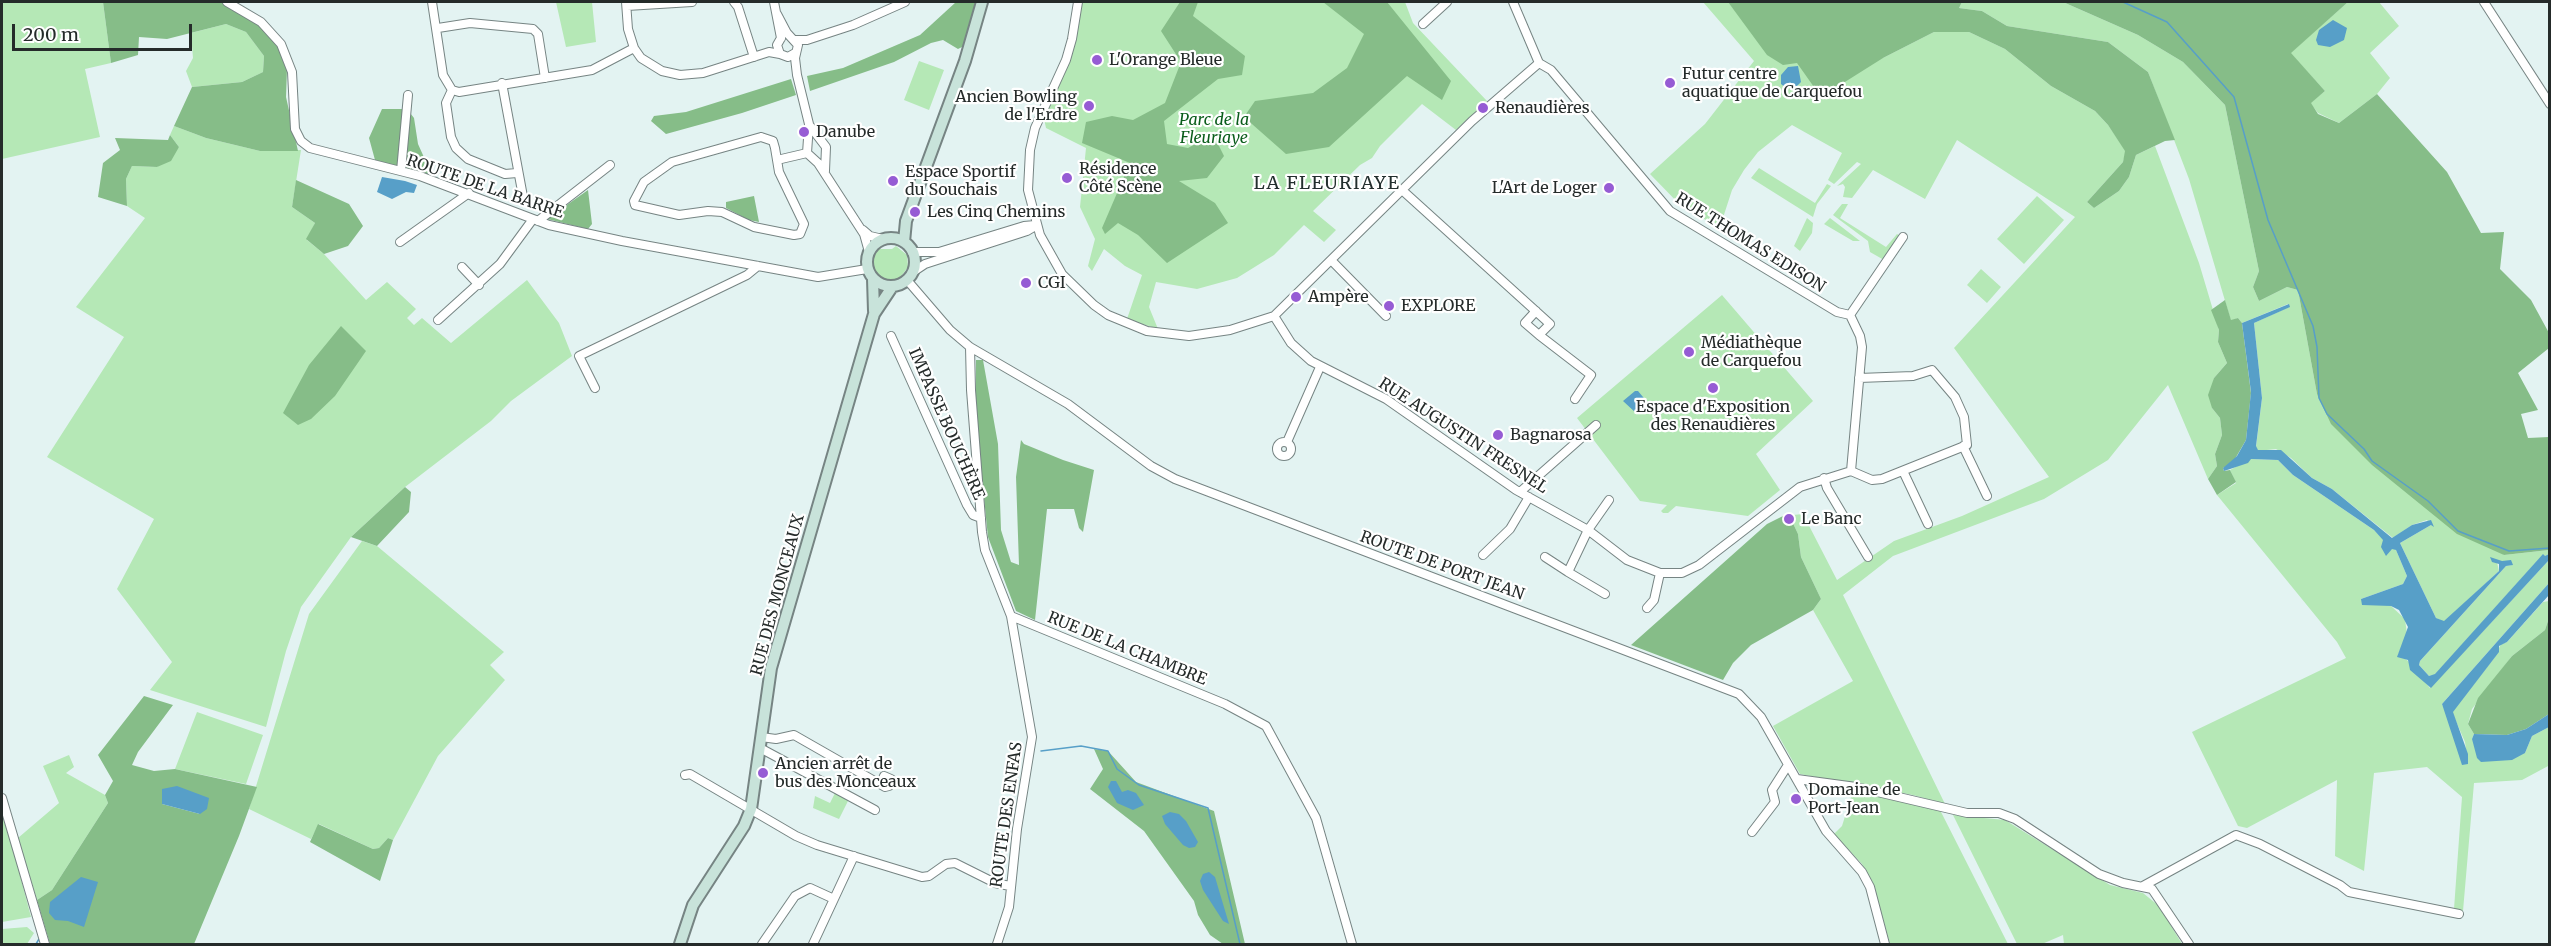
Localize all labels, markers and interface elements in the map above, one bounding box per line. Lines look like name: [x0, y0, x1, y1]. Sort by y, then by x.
scale bar: [15, 12, 195, 50]
text: 200 m: [23, 23, 79, 46]
place label: L'Orange Bleue: [1109, 50, 1222, 70]
marker: L'Orange Bleue: [1090, 53, 1104, 67]
place label: Futur centre aquatique de Carquefou: [1682, 64, 1862, 102]
marker: Futur centre aquatique de Carquefou: [1663, 76, 1677, 90]
place label: Ancien Bowling de l'Erdre: [955, 87, 1077, 125]
place label: Renaudières: [1495, 98, 1590, 118]
marker: Ancien Bowling de l'Erdre: [1082, 99, 1096, 113]
marker: Renaudières: [1476, 101, 1490, 115]
park label: Parc de la Fleuriaye: [1179, 110, 1249, 148]
place label: Danube: [816, 122, 875, 142]
marker: Danube: [797, 125, 811, 139]
street label: ROUTE DE LA BARRE: [404, 151, 566, 223]
place label: Résidence Côté Scène: [1079, 159, 1162, 197]
place label: Espace Sportif du Souchais: [905, 162, 1015, 200]
marker: Résidence Côté Scène: [1060, 171, 1074, 185]
district label: LA FLEURIAYE: [1253, 173, 1401, 195]
marker: Espace Sportif du Souchais: [886, 174, 900, 188]
place label: L'Art de Loger: [1492, 178, 1597, 198]
marker: L'Art de Loger: [1602, 181, 1616, 195]
street label: RUE THOMAS EDISON: [1672, 189, 1828, 297]
place label: Les Cinq Chemins: [927, 202, 1065, 222]
marker: Les Cinq Chemins: [908, 205, 922, 219]
place label: CGI: [1038, 273, 1066, 293]
marker: CGI: [1019, 276, 1033, 290]
place label: Ampère: [1308, 287, 1369, 307]
marker: Ampère: [1289, 290, 1303, 304]
place label: EXPLORE: [1401, 296, 1475, 316]
marker: EXPLORE: [1382, 299, 1396, 313]
place label: Médiathèque de Carquefou: [1701, 333, 1802, 371]
street label: IMPASSE BOUCHÈRE: [904, 345, 988, 503]
marker: Médiathèque de Carquefou: [1682, 345, 1696, 359]
street label: RUE AUGUSTIN FRESNEL: [1375, 374, 1551, 498]
marker: Espace d'Exposition des Renaudières: [1706, 381, 1720, 395]
place label: Espace d'Exposition des Renaudières: [1636, 397, 1790, 435]
place label: Bagnarosa: [1510, 425, 1592, 445]
marker: Bagnarosa: [1491, 428, 1505, 442]
place label: Le Banc: [1801, 509, 1862, 529]
street label: RUE DES MONCEAUX: [747, 512, 809, 678]
marker: Le Banc: [1782, 512, 1796, 526]
street label: ROUTE DE PORT JEAN: [1357, 527, 1527, 605]
street label: RUE DE LA CHAMBRE: [1044, 608, 1210, 690]
street label: ROUTE DES ENFAS: [987, 741, 1027, 889]
place label: Ancien arrêt de bus des Monceaux: [775, 754, 916, 792]
marker: Ancien arrêt de bus des Monceaux: [756, 766, 770, 780]
place label: Domaine de Port-Jean: [1808, 780, 1900, 818]
marker: Domaine de Port-Jean: [1789, 792, 1803, 806]

